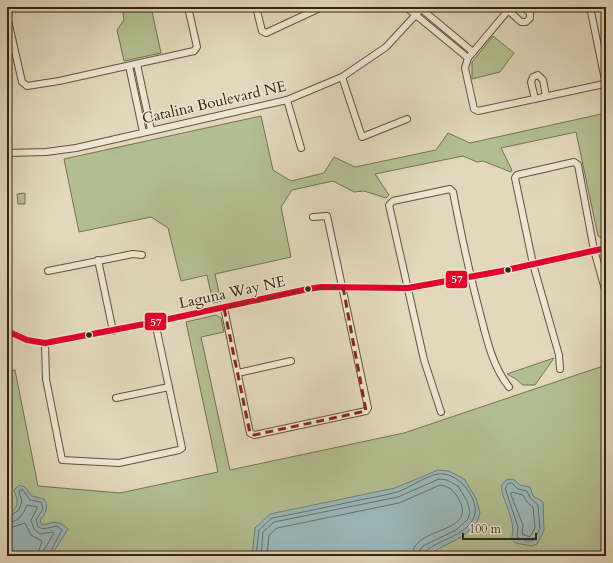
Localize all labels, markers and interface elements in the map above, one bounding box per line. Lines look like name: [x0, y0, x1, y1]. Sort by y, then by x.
street label: Catalina Boulevard NE: [140, 76, 288, 128]
unlabelled marker: [503, 265, 513, 275]
line badge: 57: [445, 270, 468, 289]
street label: Laguna Way NE: [177, 271, 287, 313]
text: 57: [451, 272, 463, 287]
unlabelled marker: [303, 284, 313, 294]
line badge: 57: [144, 312, 167, 331]
text: 57: [150, 315, 162, 330]
unlabelled marker: [84, 330, 94, 340]
scale bar: [463, 515, 536, 541]
text: 100 m: [469, 521, 502, 537]

